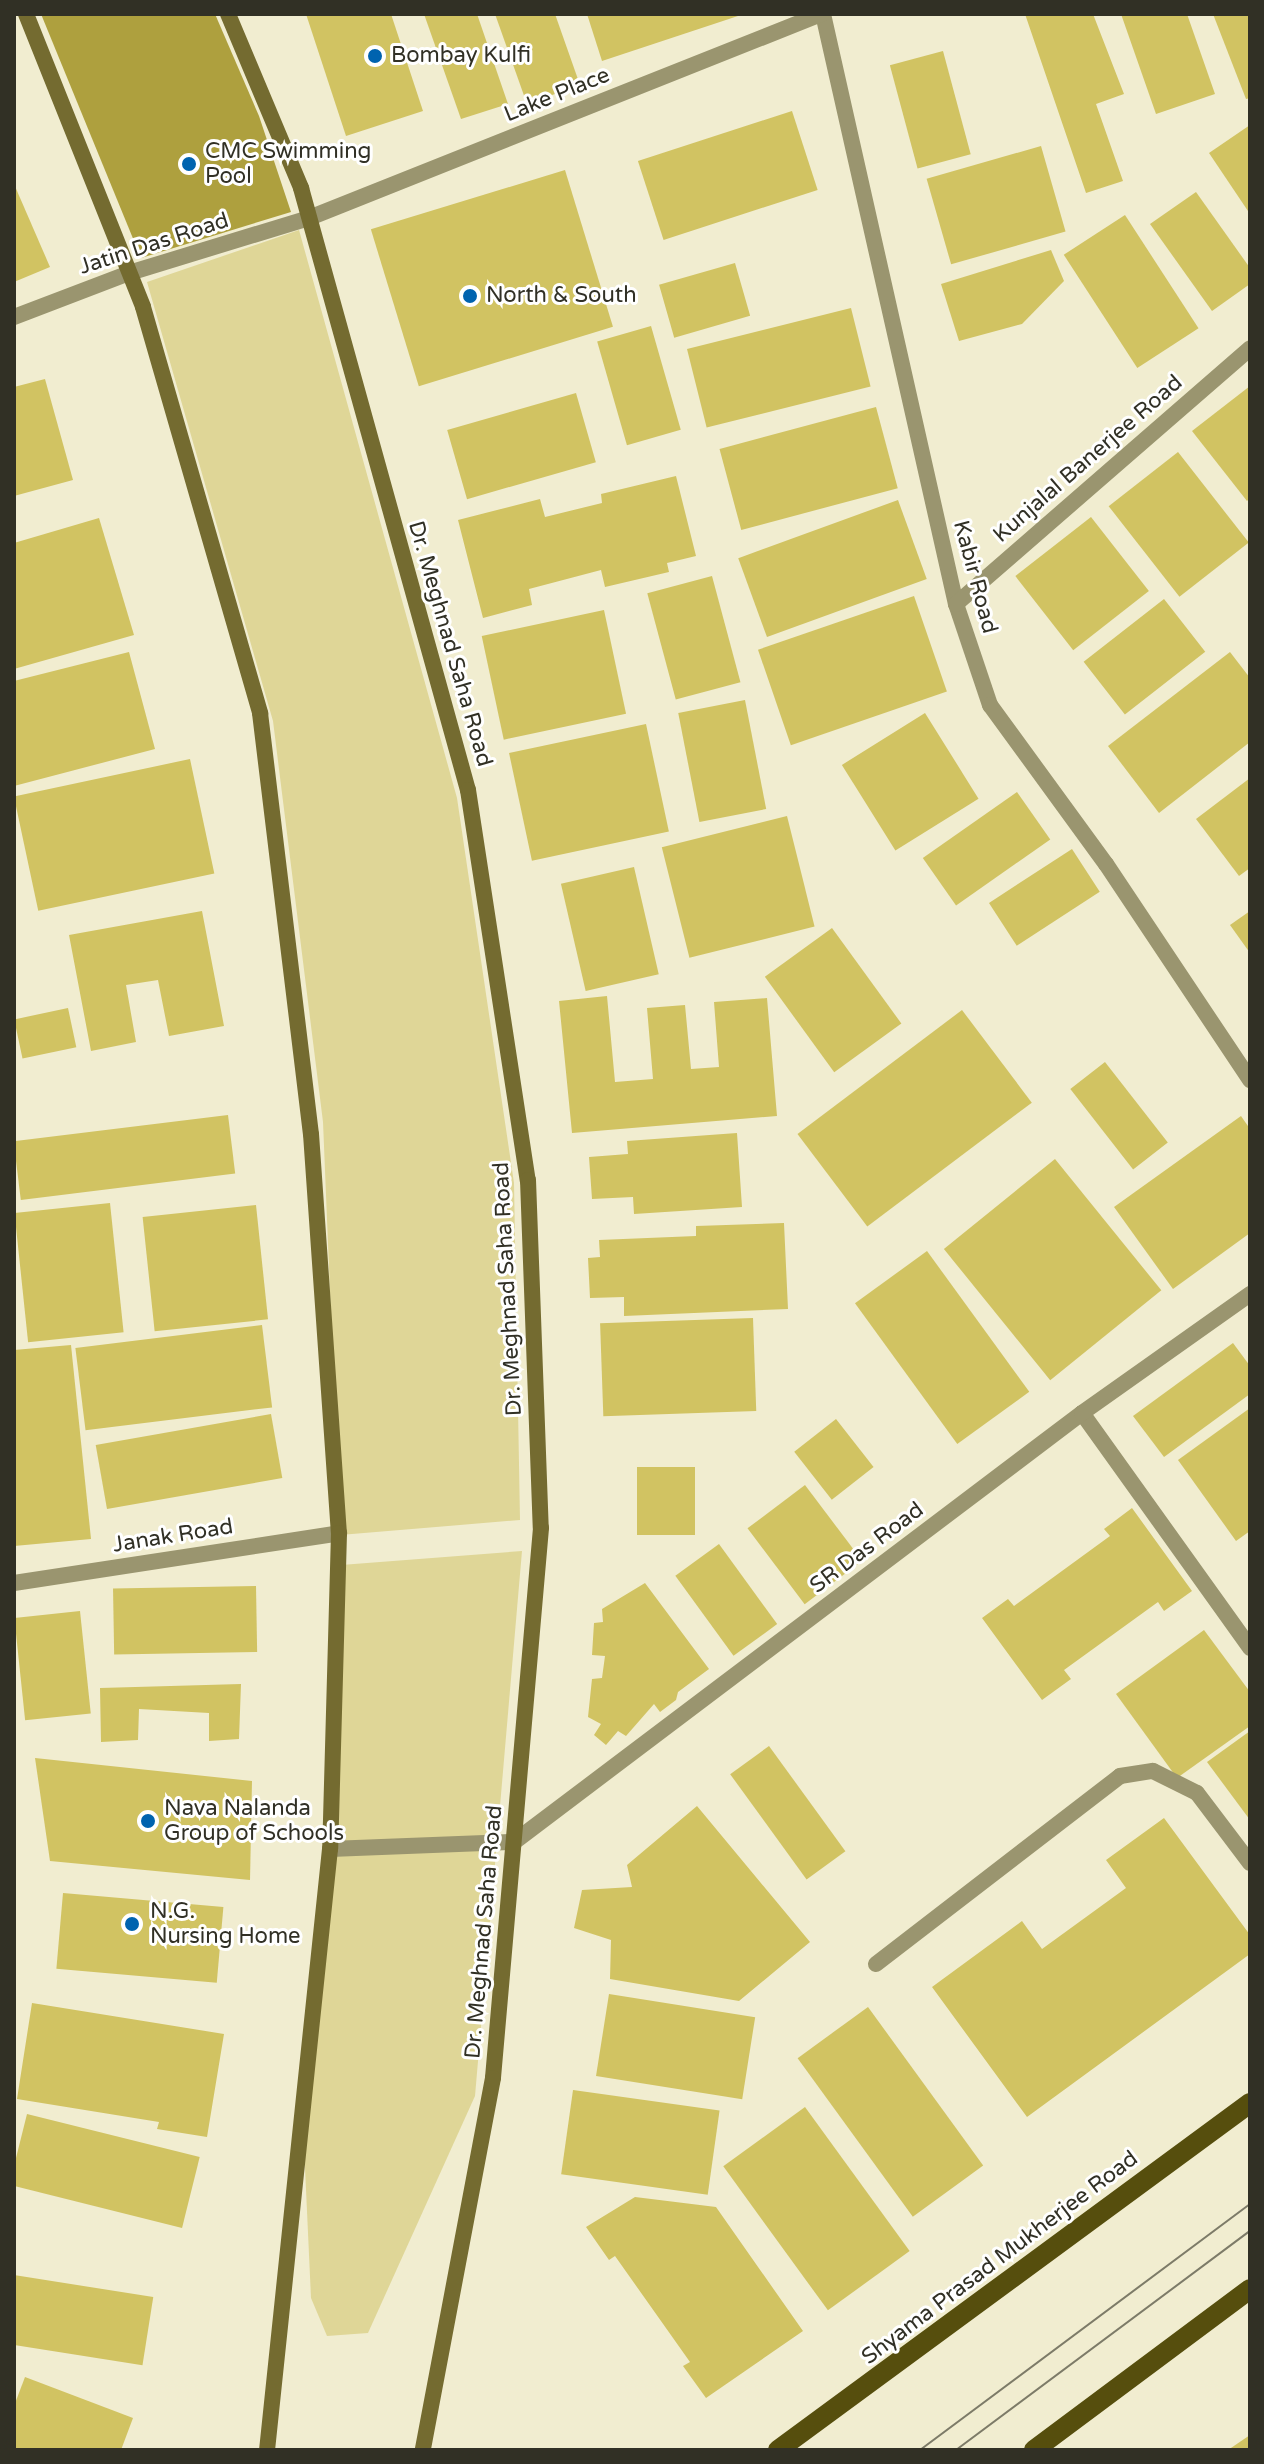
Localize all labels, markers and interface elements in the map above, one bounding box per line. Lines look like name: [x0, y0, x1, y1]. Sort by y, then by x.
place label: Bombay Kulfi: [391, 43, 531, 69]
marker: Bombay Kulfi: [366, 47, 384, 65]
street label: Lake Place: [500, 62, 614, 128]
place label: CMC Swimming Pool: [205, 138, 371, 190]
marker: CMC Swimming Pool: [180, 155, 198, 173]
street label: Jatin Das Road: [76, 207, 232, 281]
place label: North & South: [486, 283, 637, 309]
marker: North & South: [461, 287, 479, 305]
street label: Kunjalal Banerjee Road: [988, 370, 1188, 548]
street label: Dr. Meghnad Saha Road: [402, 518, 498, 770]
street label: Kabir Road: [947, 518, 1003, 636]
street label: Dr. Meghnad Saha Road: [488, 1161, 528, 1417]
street label: SR Das Road: [805, 1497, 929, 1599]
street label: Janak Road: [111, 1513, 235, 1559]
place label: Nava Nalanda Group of Schools: [164, 1795, 344, 1846]
street label: Dr. Meghnad Saha Road: [460, 1804, 508, 2060]
marker: Nava Nalanda Group of Schools: [139, 1812, 157, 1830]
place label: N.G. Nursing Home: [150, 1898, 301, 1950]
marker: N.G. Nursing Home: [121, 1913, 143, 1935]
street label: Shyama Prasad Mukherjee Road: [857, 2145, 1143, 2371]

